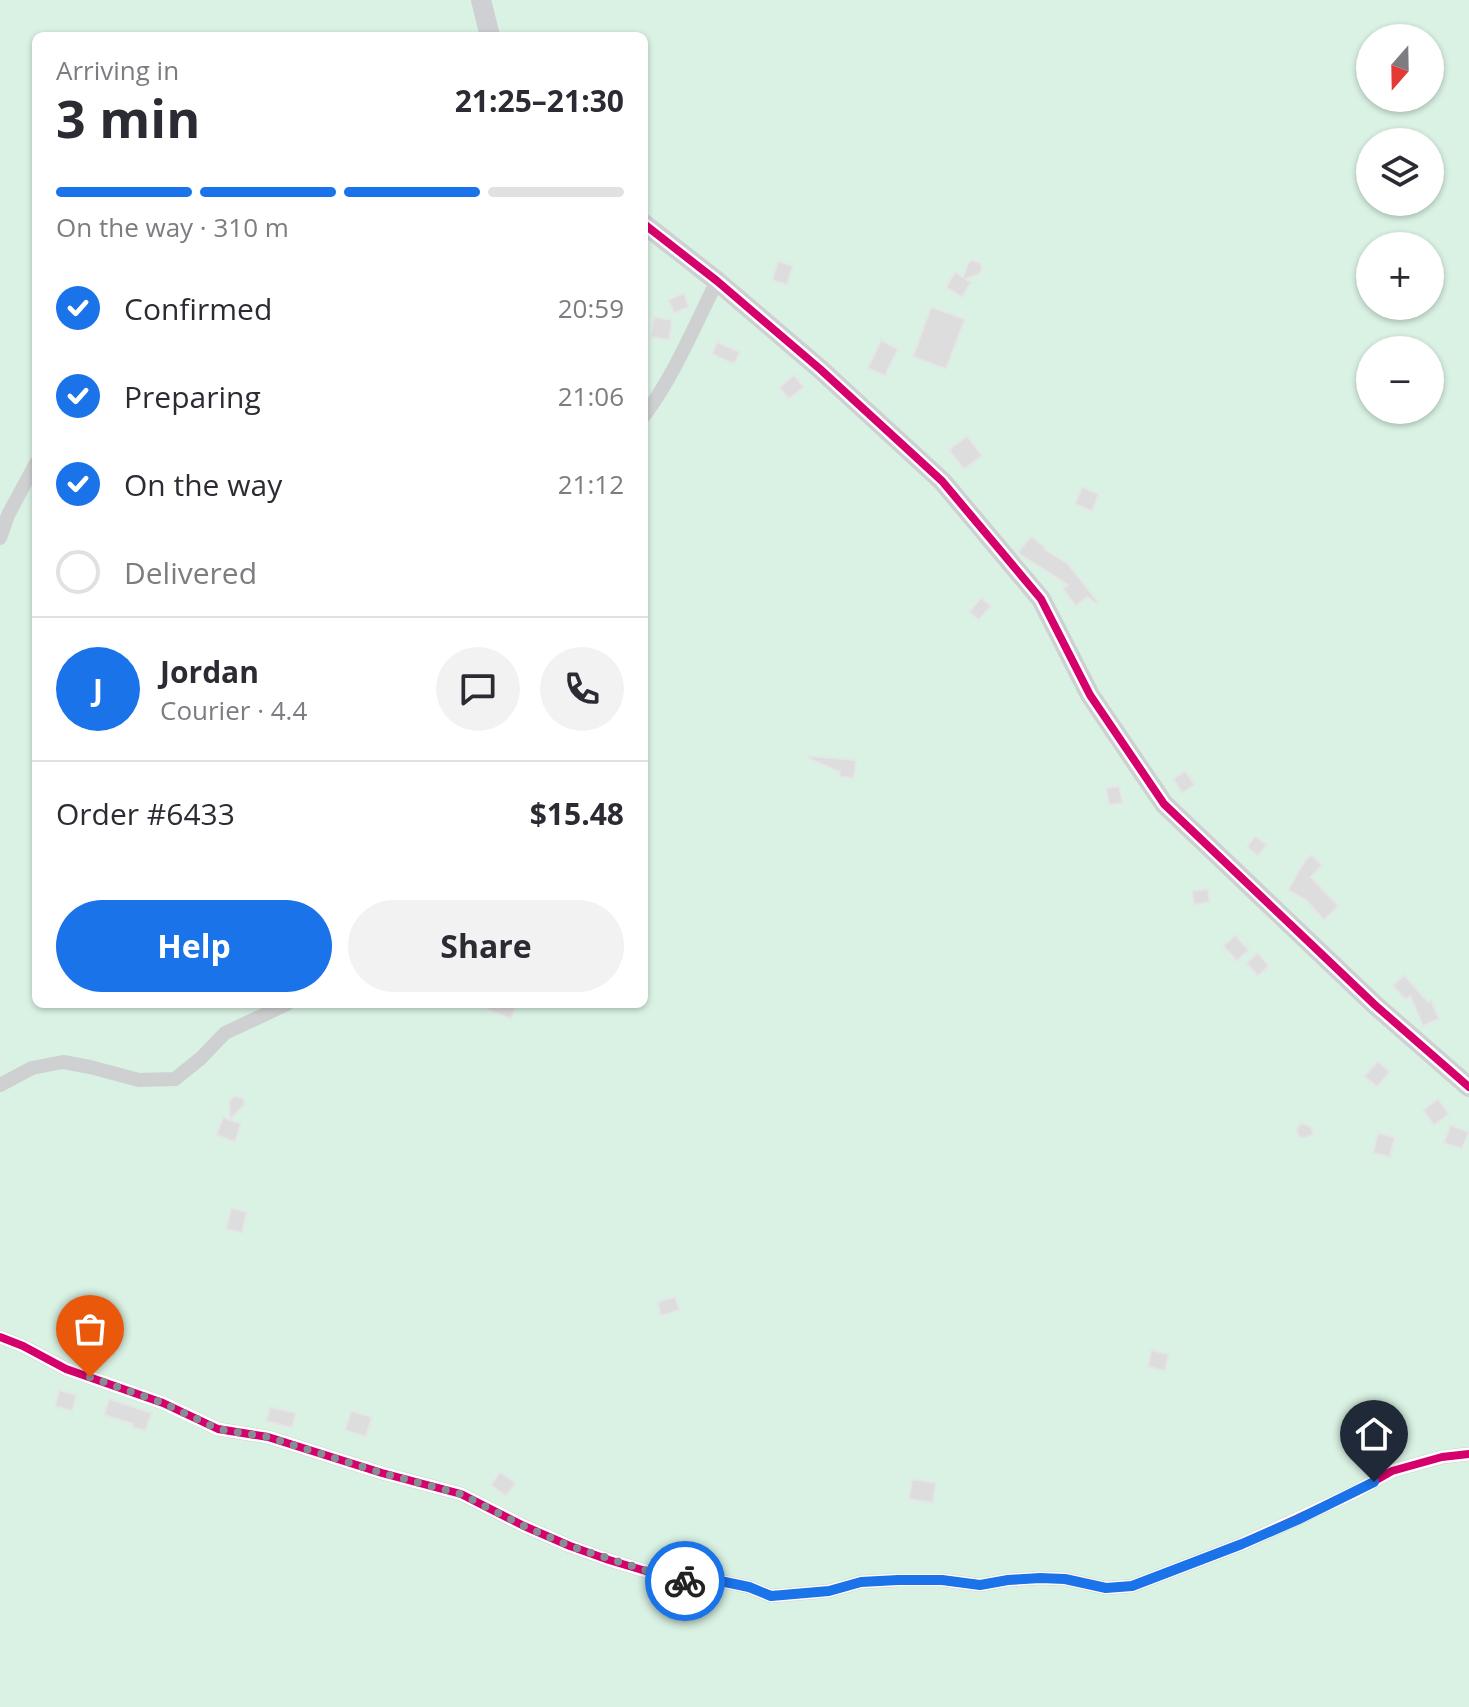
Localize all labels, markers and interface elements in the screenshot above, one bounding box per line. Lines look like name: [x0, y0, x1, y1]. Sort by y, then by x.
north arrow: [1356, 24, 1444, 112]
map controls: [1356, 24, 1444, 424]
text: Arriving in: [56, 52, 179, 88]
text: 21:25–21:30: [455, 80, 624, 121]
text: 3 min: [56, 82, 200, 153]
button: layers: [1356, 128, 1444, 216]
text: On the way · 310 m: [56, 209, 289, 245]
button: +: [1356, 232, 1444, 320]
icon: check: [56, 286, 100, 330]
text: Confirmed: [124, 288, 272, 329]
text: 20:59: [558, 290, 624, 326]
button: −: [1356, 336, 1444, 424]
icon: check: [56, 374, 100, 418]
text: Preparing: [124, 376, 261, 417]
text: 21:06: [558, 378, 624, 414]
icon: check: [56, 462, 100, 506]
text: On the way: [124, 464, 282, 505]
text: 21:12: [558, 466, 624, 502]
text: Delivered: [124, 552, 257, 593]
button: chat: [436, 647, 520, 731]
button: phone: [540, 647, 624, 731]
text: Jordan: [160, 651, 259, 692]
text: J: [93, 669, 103, 710]
text: Courier · 4.4: [160, 692, 307, 728]
text: Order #6433: [56, 793, 235, 834]
text: $15.48: [530, 793, 624, 834]
button: Help: [56, 900, 332, 992]
button: Share: [348, 900, 624, 992]
pin: [56, 1295, 124, 1377]
icon: bag: [68, 1307, 112, 1351]
pin: [1340, 1400, 1408, 1482]
icon: home: [1352, 1412, 1396, 1456]
courier: [645, 1541, 725, 1621]
icon: bike: [663, 1559, 707, 1603]

